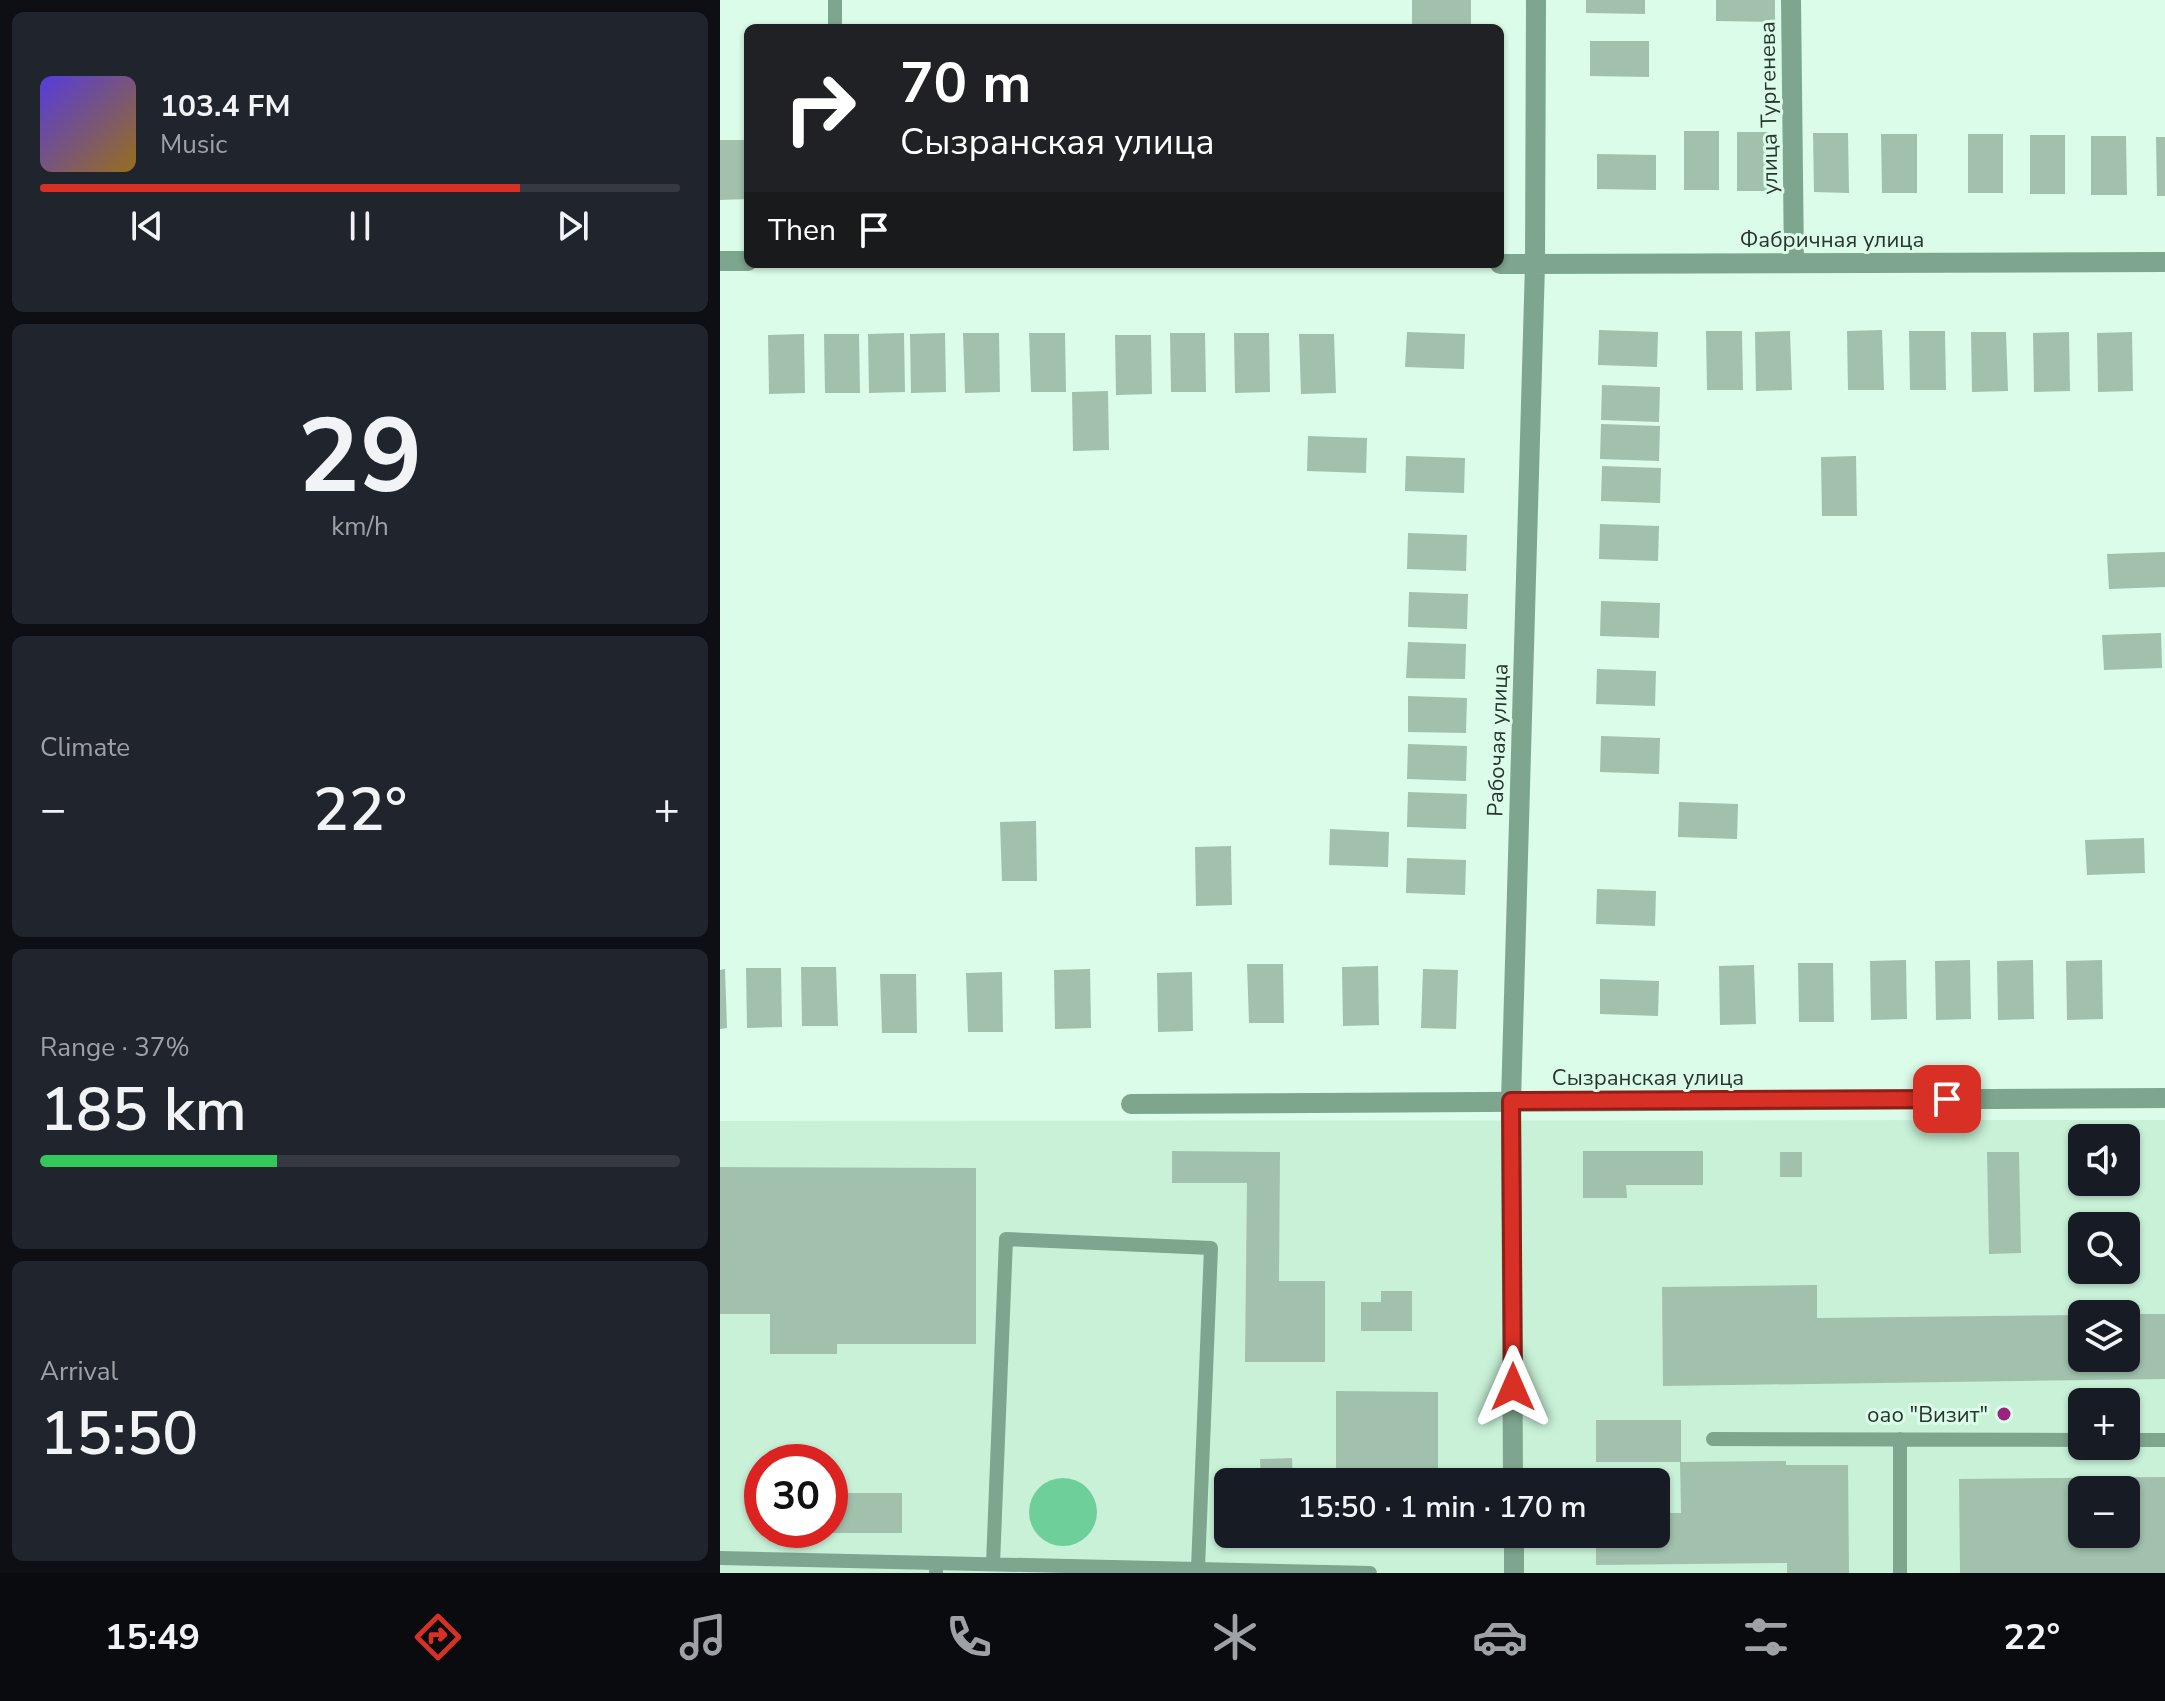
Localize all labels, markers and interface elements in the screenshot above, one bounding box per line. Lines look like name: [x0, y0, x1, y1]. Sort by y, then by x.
street label: улица Тургенева: [1752, 21, 1786, 195]
text: 70 m: [900, 45, 1031, 122]
icon: right: [768, 56, 872, 160]
text: 103.4 FM: [160, 86, 290, 127]
text: Сызранская улица: [900, 118, 1215, 167]
text: Music: [160, 127, 227, 162]
icon: previous: [125, 204, 169, 248]
icon: pause: [338, 204, 382, 248]
icon: next: [551, 204, 595, 248]
icon: arrive: [852, 208, 896, 252]
text: Then: [768, 210, 836, 251]
street label: Фабричная улица: [1740, 225, 1924, 255]
text: 29: [298, 386, 422, 528]
text: km/h: [331, 509, 389, 544]
street label: Рабочая улица: [1480, 663, 1516, 817]
text: Climate: [40, 730, 130, 765]
text: 22°: [313, 769, 407, 851]
text: −: [40, 780, 66, 840]
text: +: [654, 780, 680, 840]
text: Range · 37%: [40, 1030, 190, 1065]
street label: Сызранская улица: [1552, 1063, 1744, 1093]
pin: [1913, 1065, 1981, 1133]
text: 185 km: [40, 1069, 247, 1151]
icon: arrive: [1925, 1077, 1969, 1121]
map controls: [2068, 1124, 2140, 1548]
button: sound: [2068, 1124, 2140, 1196]
button: search: [2068, 1212, 2140, 1284]
button: layers: [2068, 1300, 2140, 1372]
position arrow: [1471, 1345, 1555, 1429]
text: Arrival: [40, 1354, 118, 1389]
button: +: [2068, 1388, 2140, 1460]
text: 15:50: [40, 1393, 198, 1475]
place label: оао "Визит": [1867, 1400, 1988, 1430]
marker: оао "Визит": [1995, 1405, 2013, 1423]
speed limit sign: 30: [744, 1444, 848, 1548]
button: −: [2068, 1476, 2140, 1548]
text: 15:50 · 1 min · 170 m: [1297, 1487, 1587, 1528]
icon: directions: [410, 1609, 466, 1665]
icon: music: [675, 1609, 731, 1665]
icon: phone: [941, 1609, 997, 1665]
icon: climate: [1207, 1609, 1263, 1665]
icon: car: [1472, 1609, 1528, 1665]
icon: filters: [1738, 1609, 1794, 1665]
text: 15:49: [105, 1613, 200, 1662]
text: 22°: [2003, 1613, 2060, 1662]

